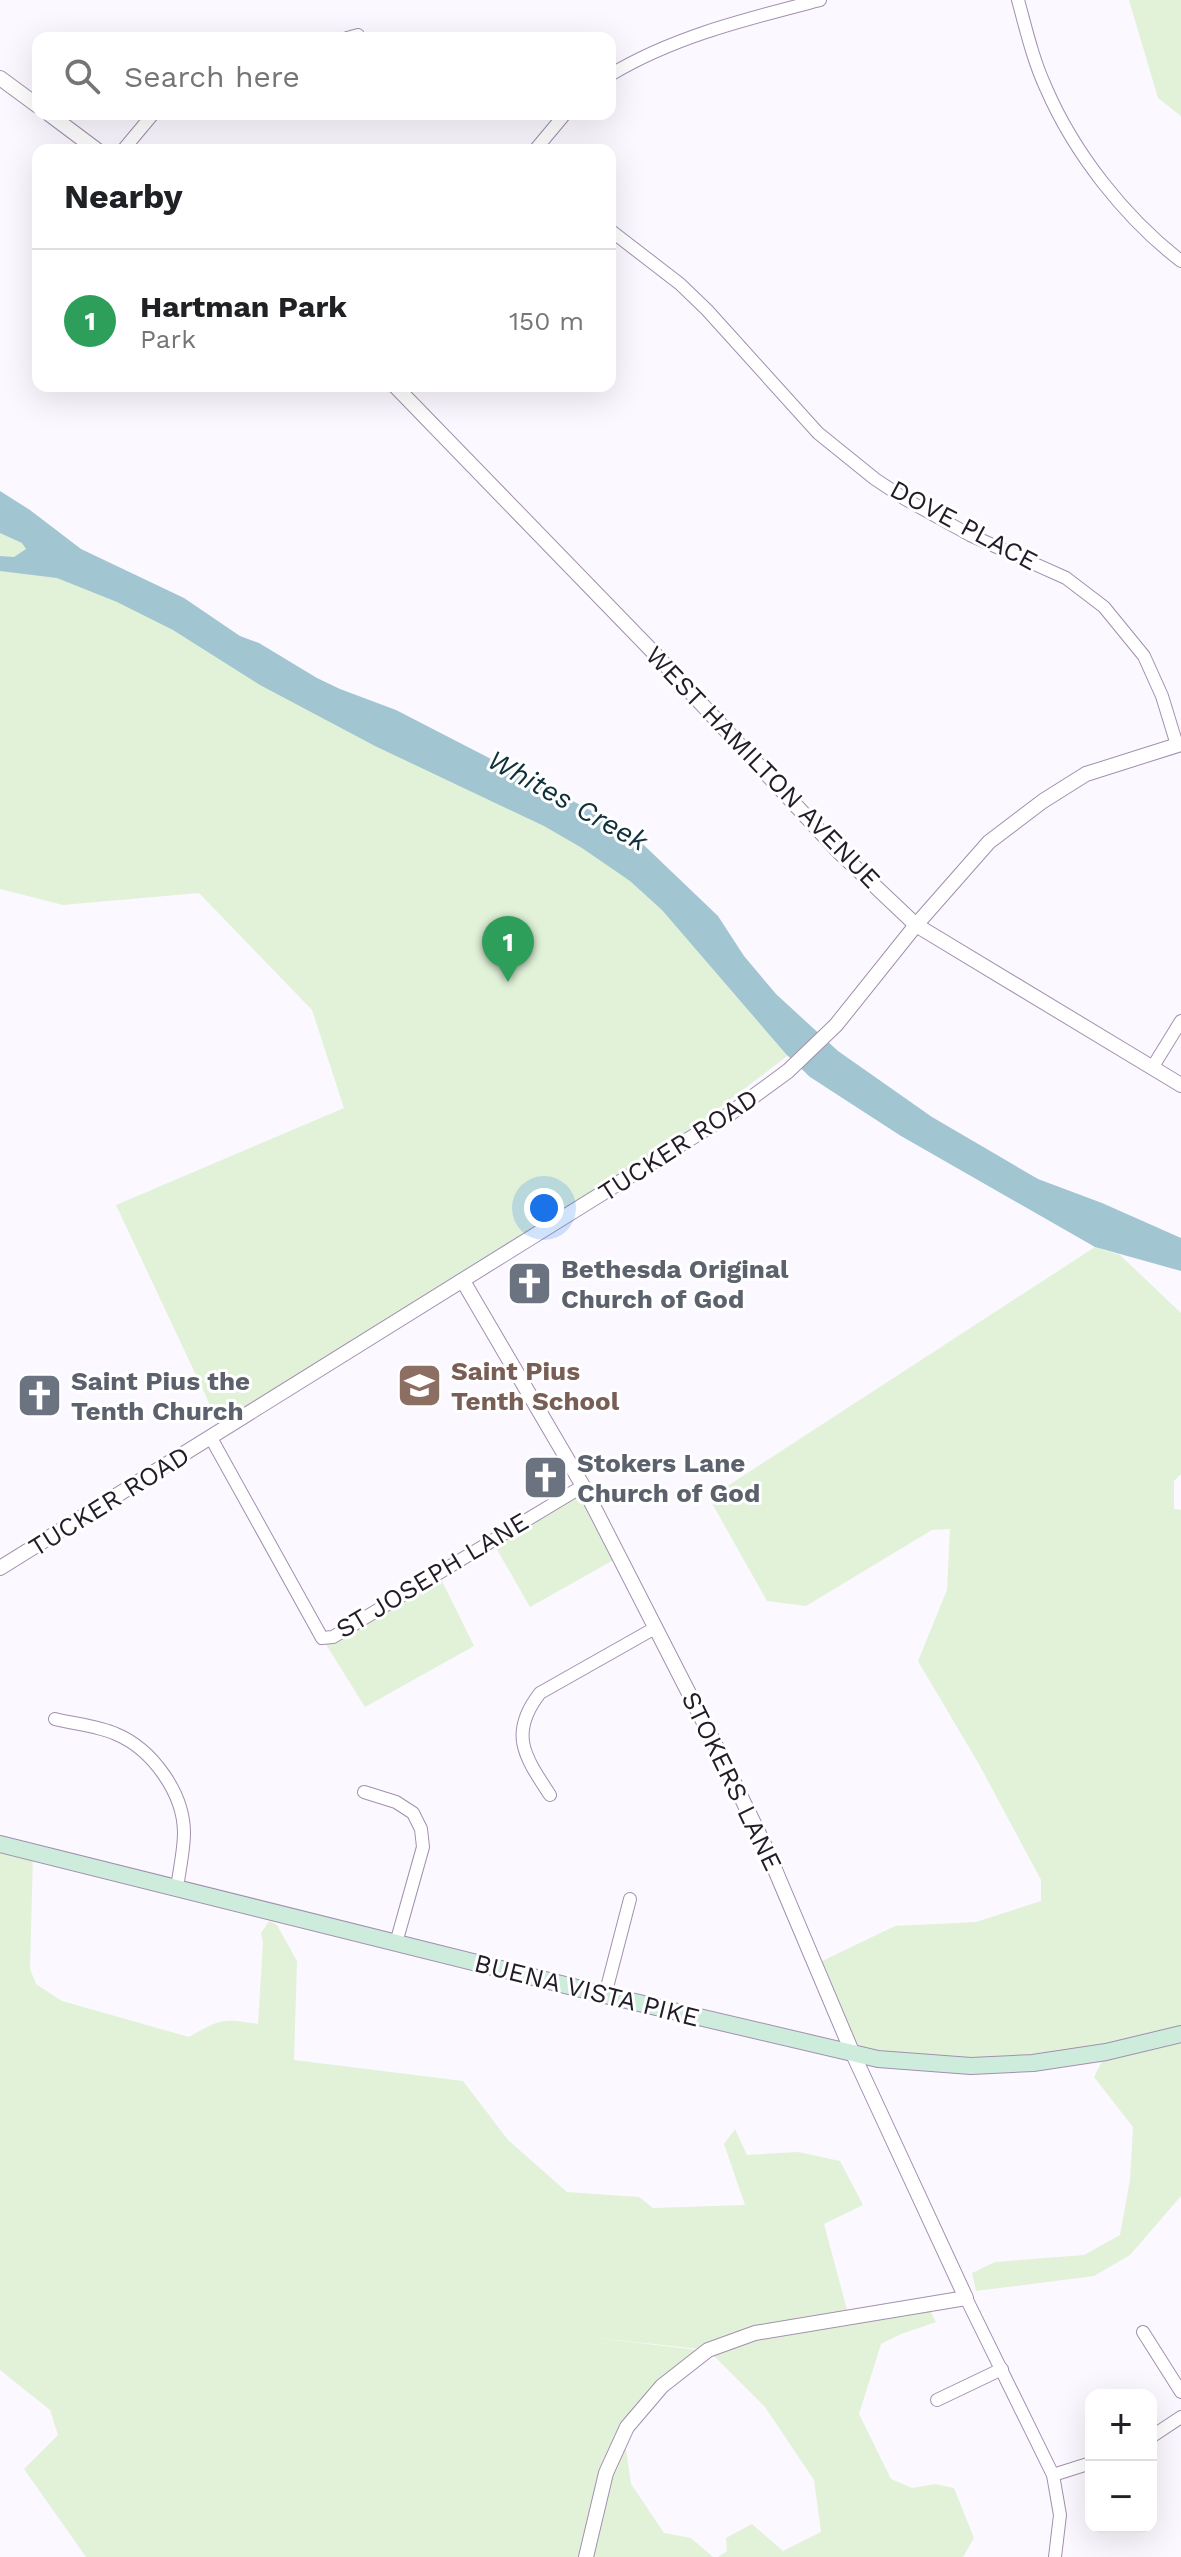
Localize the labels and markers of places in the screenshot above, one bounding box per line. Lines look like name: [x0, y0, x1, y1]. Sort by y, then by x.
pin: 1: [482, 916, 534, 982]
place label: Bethesda Original Church of God: [561, 1254, 789, 1314]
church icon: Bethesda Original Church of God: [506, 1260, 554, 1308]
place label: Saint Pius Tenth School: [451, 1356, 620, 1416]
school or university icon: Saint Pius Tenth School: [396, 1362, 444, 1410]
place label: Saint Pius the Tenth Church: [71, 1366, 250, 1426]
church icon: Saint Pius the Tenth Church: [16, 1372, 64, 1420]
place label: Stokers Lane Church of God: [577, 1448, 760, 1508]
church icon: Stokers Lane Church of God: [522, 1454, 570, 1502]

